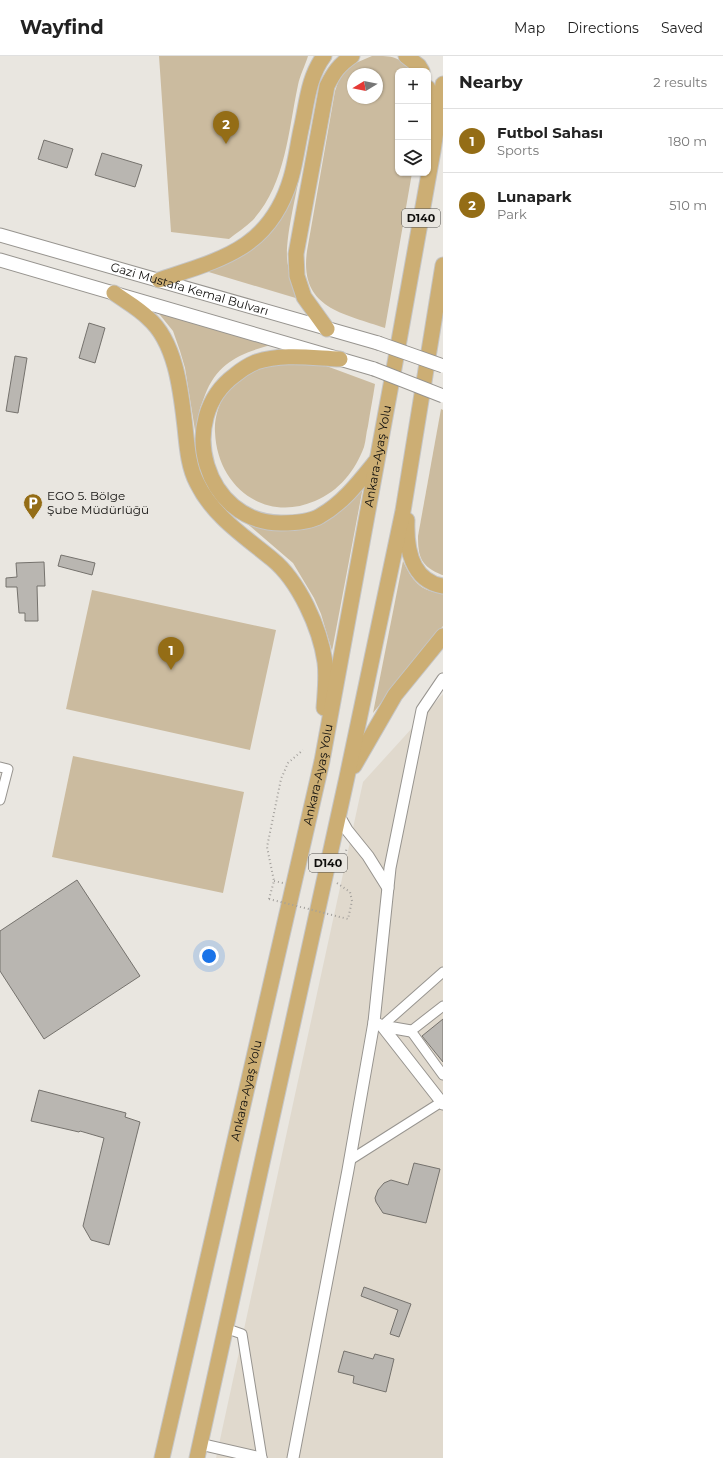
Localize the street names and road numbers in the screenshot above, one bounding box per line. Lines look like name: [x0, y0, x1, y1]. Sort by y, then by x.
road number: D140: [402, 209, 440, 227]
street label: Gazi Mustafa Kemal Bulvarı: [109, 259, 270, 318]
street label: Ankara-Ayaş Yolu: [361, 404, 394, 508]
street label: Ankara-Ayaş Yolu: [299, 723, 336, 827]
road number: D140: [309, 854, 347, 872]
street label: Ankara-Ayaş Yolu: [227, 1038, 265, 1142]

